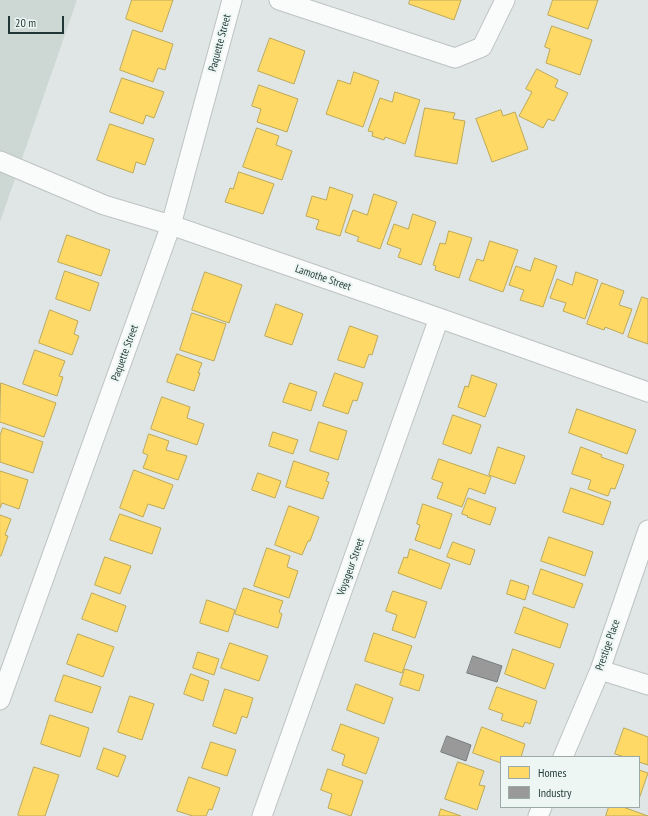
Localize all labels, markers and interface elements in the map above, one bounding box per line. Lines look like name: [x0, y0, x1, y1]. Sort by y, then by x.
scale bar: [10, 8, 66, 34]
street label: Paquette Street: [206, 13, 234, 73]
text: 20 m: [15, 15, 36, 30]
street label: Lamothe Street: [293, 262, 353, 294]
street label: Paquette Street: [109, 323, 141, 383]
street label: Voyageur Street: [335, 537, 367, 597]
street label: Prestige Place: [593, 618, 623, 672]
legend: [500, 756, 640, 808]
text: Homes: [538, 765, 566, 780]
text: Industry: [538, 785, 572, 800]

